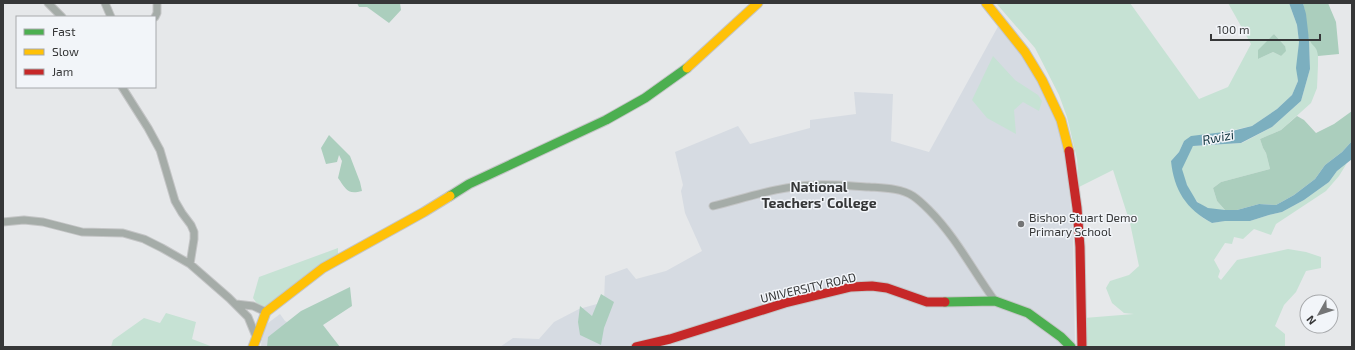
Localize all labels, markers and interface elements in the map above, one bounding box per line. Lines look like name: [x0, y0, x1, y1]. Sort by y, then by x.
legend: [16, 16, 156, 88]
scale bar: [1211, 16, 1320, 42]
text: 100 m: [1217, 22, 1249, 36]
text: Fast: [52, 24, 76, 38]
text: Slow: [52, 44, 79, 58]
text: Jam: [52, 64, 73, 78]
water label: Rwizi: [1201, 126, 1235, 148]
district label: National Teachers' College: [761, 178, 877, 211]
place label: Bishop Stuart Demo Primary School: [1029, 210, 1138, 238]
marker: Bishop Stuart Demo Primary School: [1016, 219, 1026, 229]
street label: UNIVERSITY ROAD: [759, 269, 857, 305]
north arrow: [1299, 294, 1339, 334]
text: N: [1303, 313, 1318, 328]

